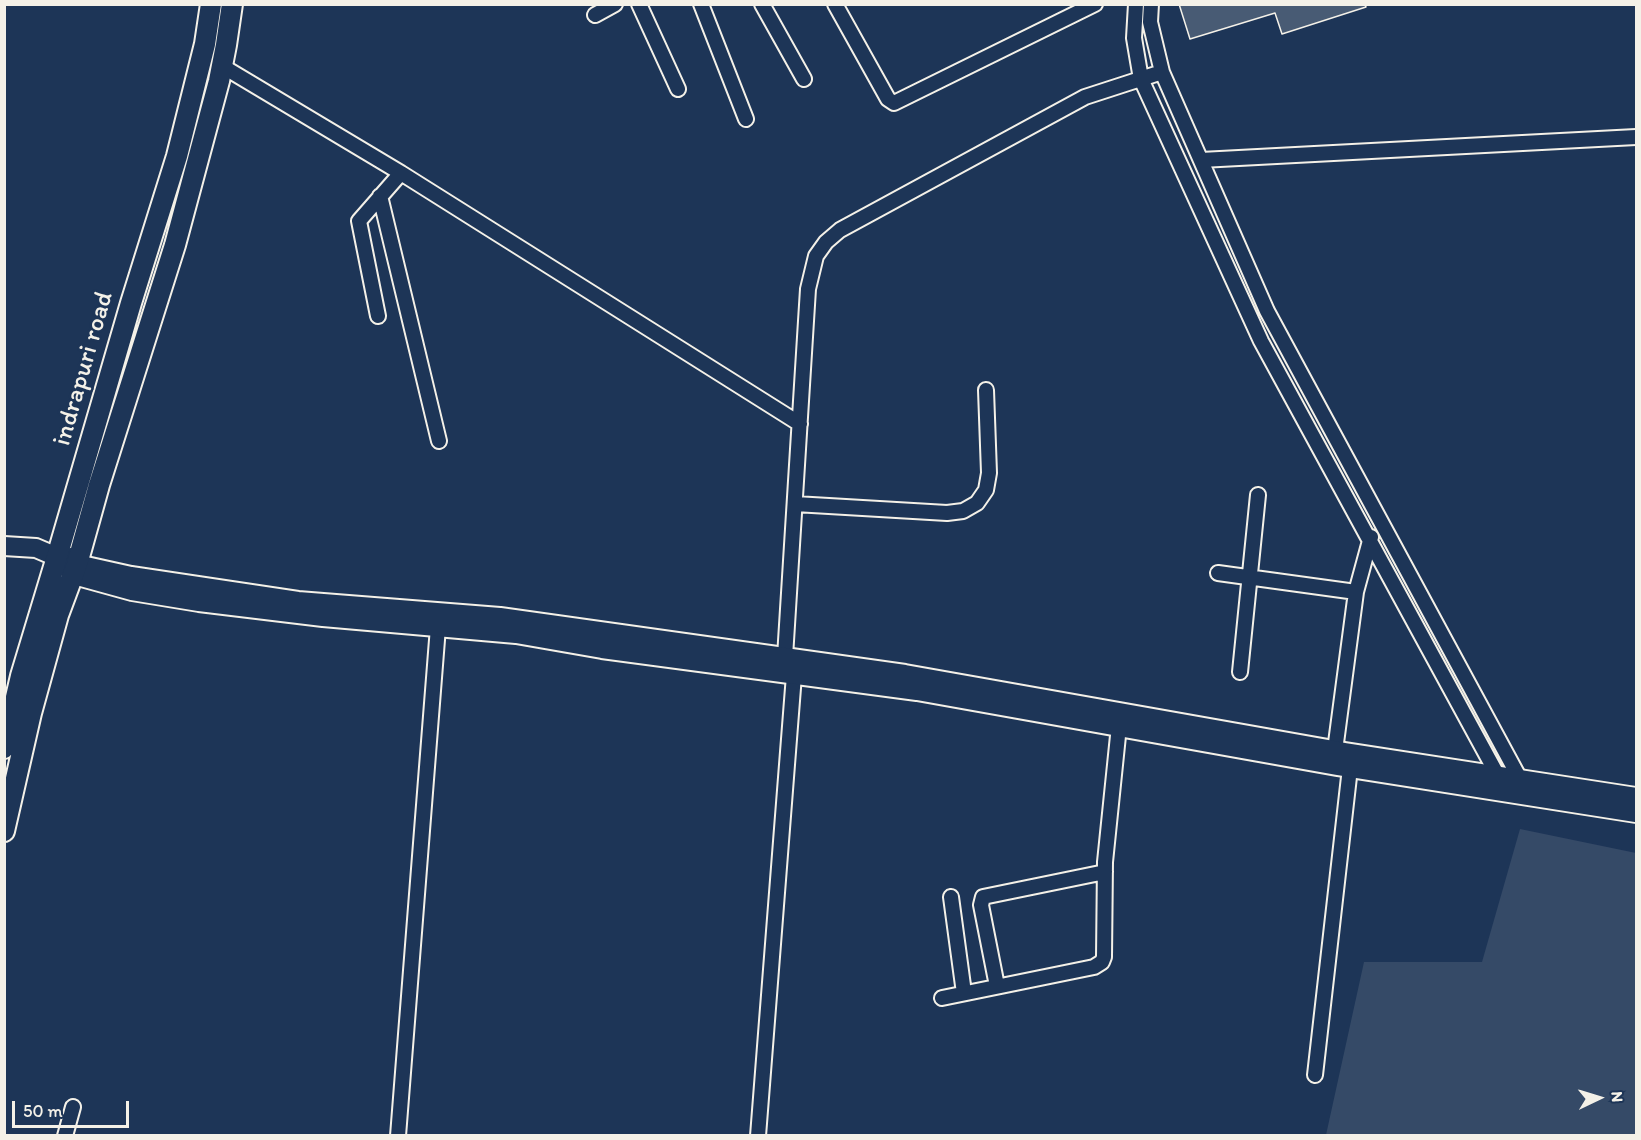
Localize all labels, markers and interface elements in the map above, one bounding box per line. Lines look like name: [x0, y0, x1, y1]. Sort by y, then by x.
street label: indrapuri road: [47, 288, 121, 450]
north arrow: [1569, 1068, 1629, 1128]
scale bar: [15, 1089, 132, 1127]
text: N: [1608, 1091, 1627, 1103]
text: 50 m: [23, 1100, 63, 1122]

